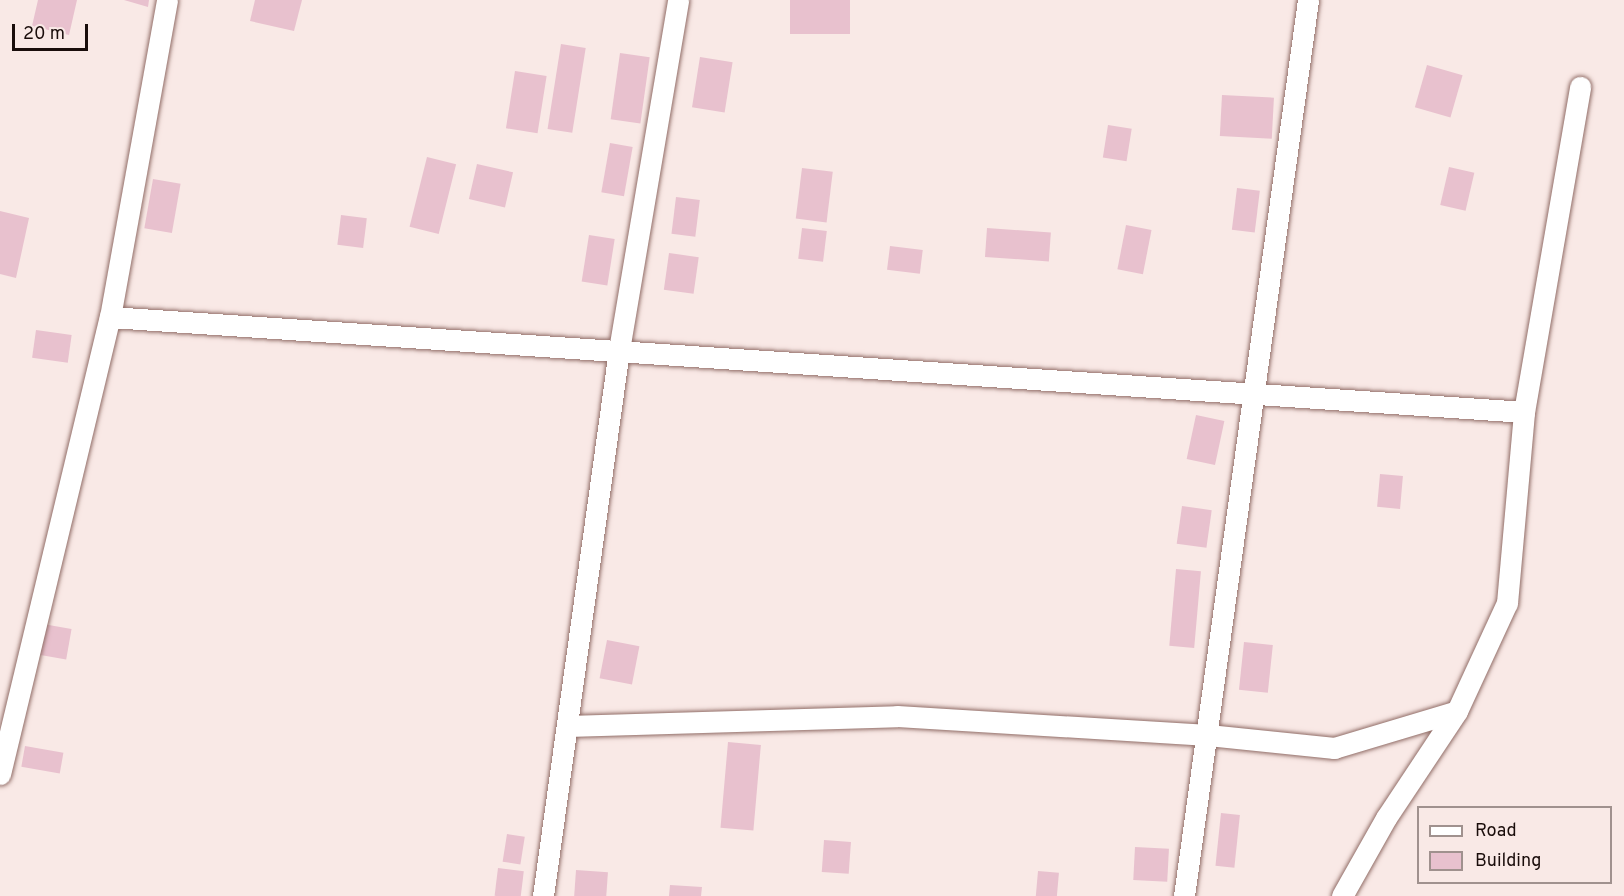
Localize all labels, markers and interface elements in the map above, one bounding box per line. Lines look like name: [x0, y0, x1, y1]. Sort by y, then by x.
scale bar: [15, 12, 92, 50]
text: 20 m: [23, 23, 65, 46]
legend: [1417, 806, 1612, 884]
text: Road: [1475, 820, 1517, 843]
text: Building: [1475, 850, 1541, 873]

